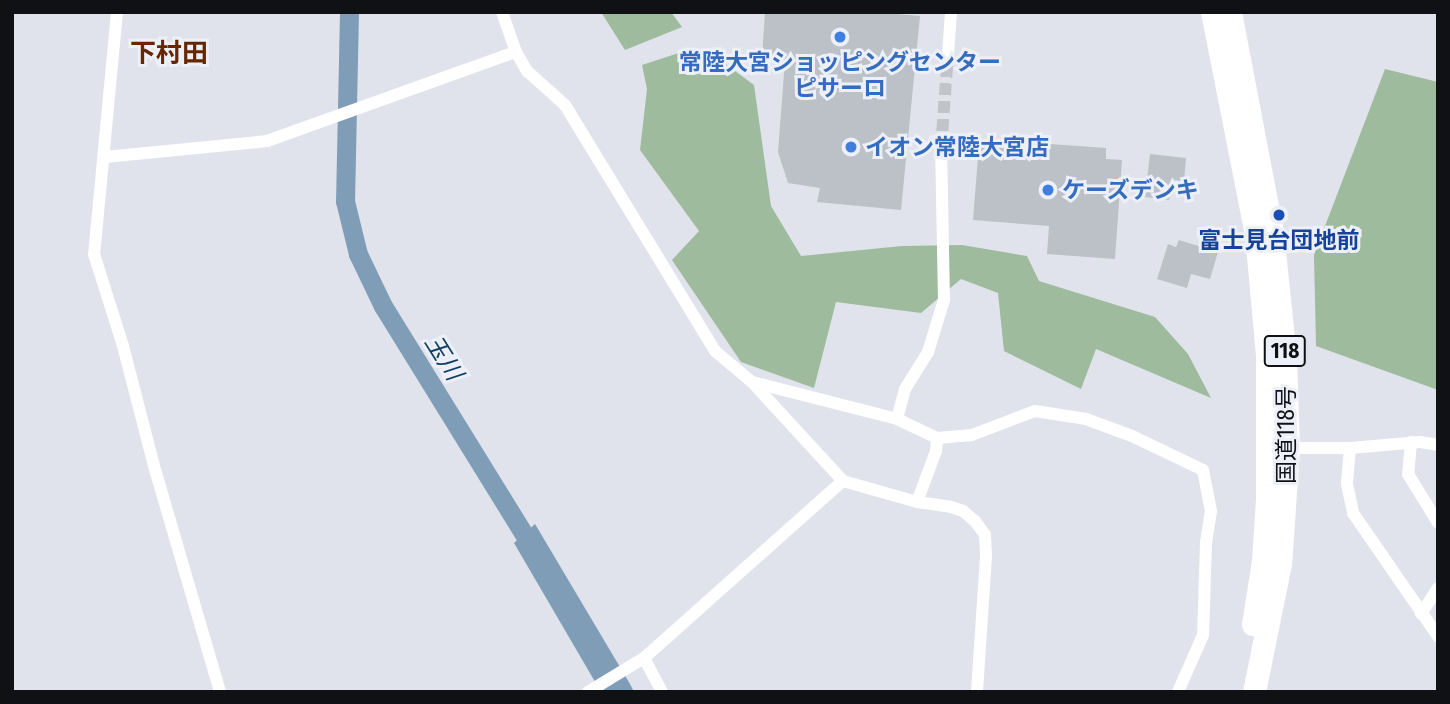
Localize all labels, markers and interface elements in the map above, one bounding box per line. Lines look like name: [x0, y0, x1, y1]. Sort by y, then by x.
marker: 常陸大宮ショッピングセンター ピサーロ: [832, 29, 848, 45]
district label: 下村田: [130, 38, 208, 70]
place label: 常陸大宮ショッピングセンター ピサーロ: [679, 48, 1001, 102]
place label: イオン常陸大宮店: [865, 133, 1049, 161]
marker: イオン常陸大宮店: [843, 139, 859, 155]
place label: ケーズデンキ: [1062, 176, 1200, 204]
marker: ケーズデンキ: [1040, 182, 1056, 198]
marker: 富士見台団地前: [1271, 207, 1287, 223]
place label: 富士見台団地前: [1199, 226, 1359, 254]
water label: 玉川: [418, 330, 468, 386]
road number: 118: [1262, 334, 1308, 368]
street label: 国道118号: [1272, 386, 1300, 484]

